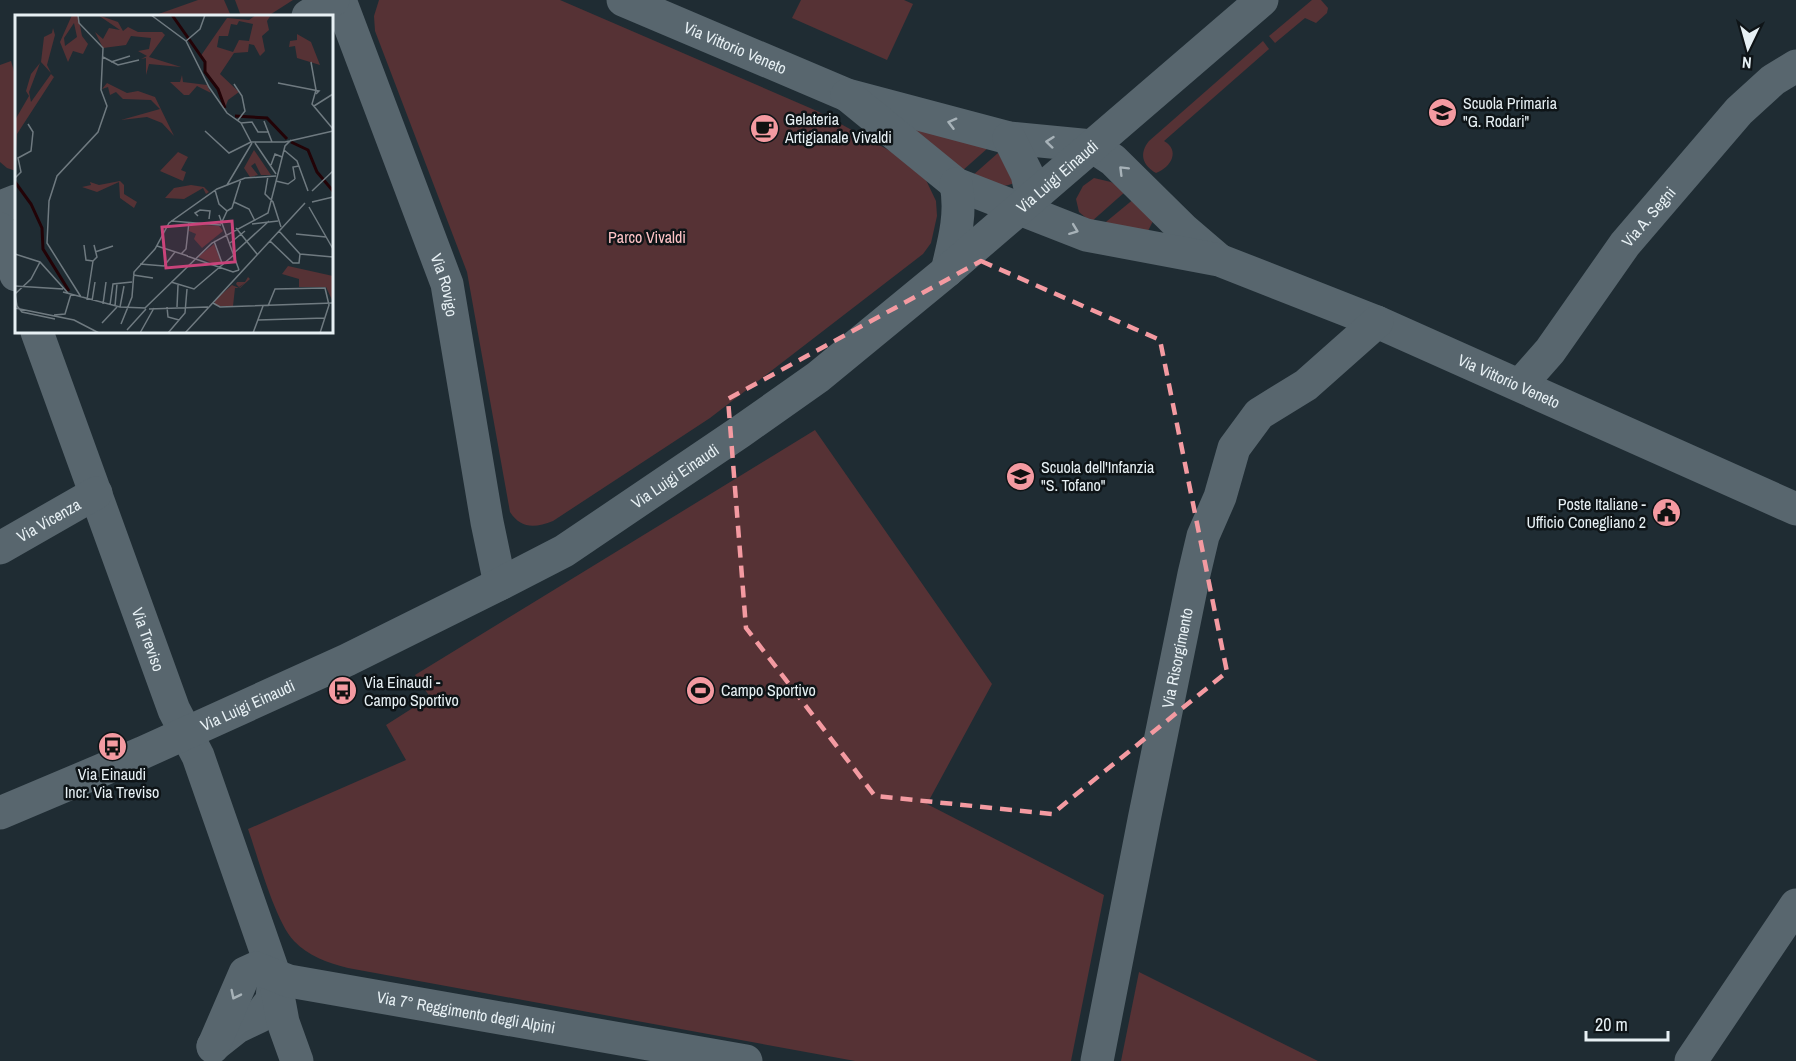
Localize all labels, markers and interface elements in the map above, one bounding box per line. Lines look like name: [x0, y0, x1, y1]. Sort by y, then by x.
inset map: [15, 15, 333, 333]
street label: Via Vittorio Veneto: [680, 16, 790, 79]
north arrow: [1718, 18, 1778, 78]
text: N: [1741, 52, 1752, 74]
place label: Scuola Primaria "G. Rodari": [1463, 92, 1558, 132]
school or university icon: Scuola Primaria "G. Rodari": [1426, 96, 1458, 128]
place label: Gelateria Artigianale Vivaldi: [784, 108, 892, 148]
cafe icon: Gelateria Artigianale Vivaldi: [748, 112, 780, 144]
one-way arrow: [947, 117, 957, 130]
street label: Via Luigi Einaudi: [1011, 135, 1103, 218]
one-way arrow: [1046, 136, 1055, 149]
one-way arrow: [1120, 166, 1131, 177]
street label: Via A. Segni: [1616, 182, 1680, 251]
one-way arrow: [1067, 223, 1078, 235]
park label: Parco Vivaldi: [608, 226, 686, 248]
street label: Via Rovigo: [425, 250, 463, 318]
street label: Via Vittorio Veneto: [1454, 349, 1564, 413]
street label: Via Luigi Einaudi: [627, 439, 723, 513]
place label: Scuola dell'Infanzia "S. Tofano": [1041, 456, 1155, 496]
school or university icon: Scuola dell'Infanzia "S. Tofano": [1004, 460, 1036, 492]
street label: Via Vicenza: [13, 493, 85, 547]
place label: Poste Italiane - Ufficio Conegliano 2: [1527, 493, 1647, 533]
public building icon: Poste Italiane - Ufficio Conegliano 2: [1651, 497, 1683, 529]
street label: Via Treviso: [127, 605, 170, 674]
street label: Via Risorgimento: [1156, 606, 1198, 710]
place label: Via Einaudi - Campo Sportivo: [364, 671, 459, 711]
street label: Via Luigi Einaudi: [197, 674, 298, 736]
sports icon: Campo Sportivo: [684, 674, 716, 706]
bus stop icon: Via Einaudi - Campo Sportivo: [327, 675, 359, 707]
place label: Campo Sportivo: [721, 679, 816, 701]
bus stop icon: Via Einaudi Incr. Via Treviso: [96, 730, 128, 762]
place label: Via Einaudi Incr. Via Treviso: [65, 763, 159, 803]
street label: Via 7° Reggimento degli Alpini: [375, 986, 557, 1038]
one-way arrow: [230, 989, 242, 1000]
scale bar: [1586, 1004, 1668, 1042]
text: 20 m: [1595, 1012, 1628, 1037]

